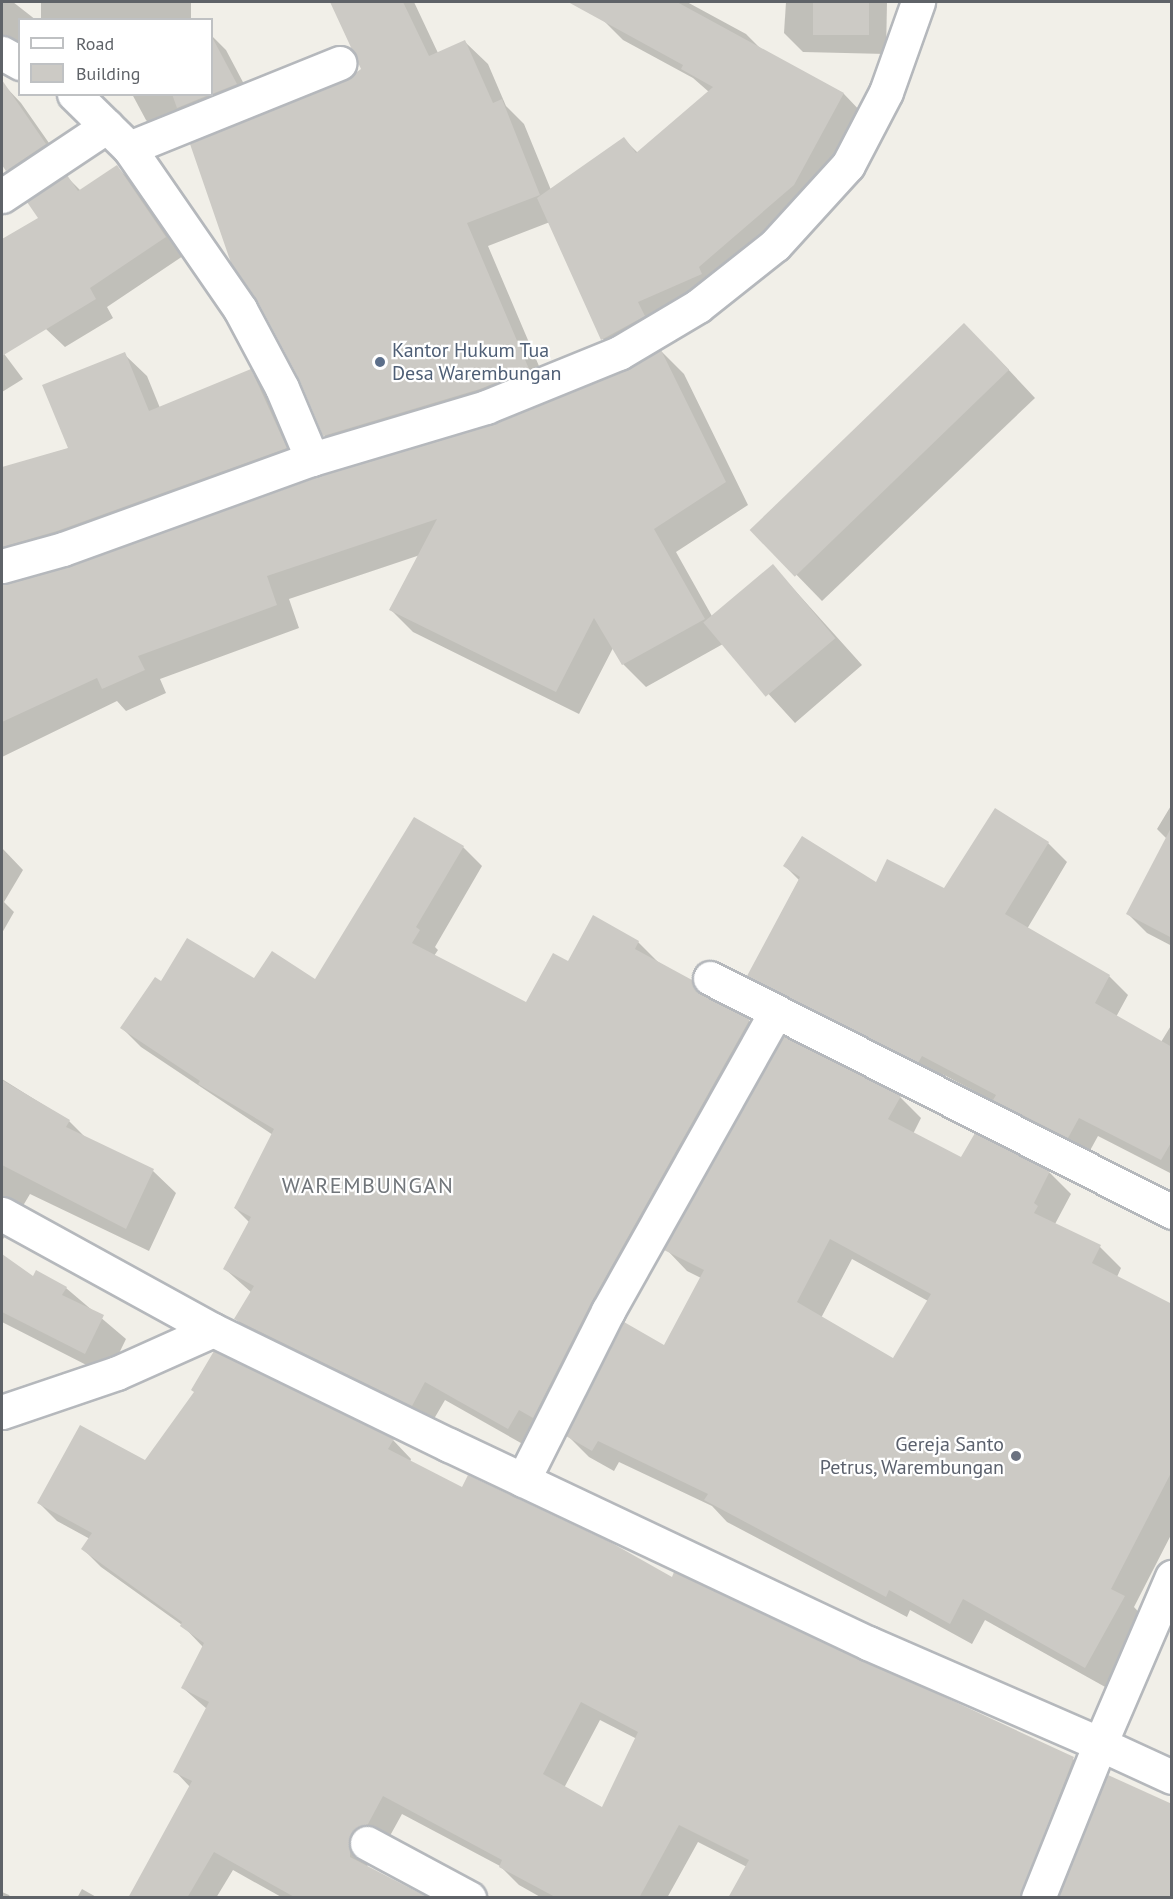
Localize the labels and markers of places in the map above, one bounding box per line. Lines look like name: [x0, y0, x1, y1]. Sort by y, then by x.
place label: Kantor Hukum Tua Desa Warembungan: [392, 338, 562, 385]
marker: Kantor Hukum Tua Desa Warembungan: [373, 355, 387, 369]
place label: Gereja Santo Petrus, Warembungan: [818, 1432, 1004, 1479]
marker: Gereja Santo Petrus, Warembungan: [1009, 1449, 1023, 1463]

